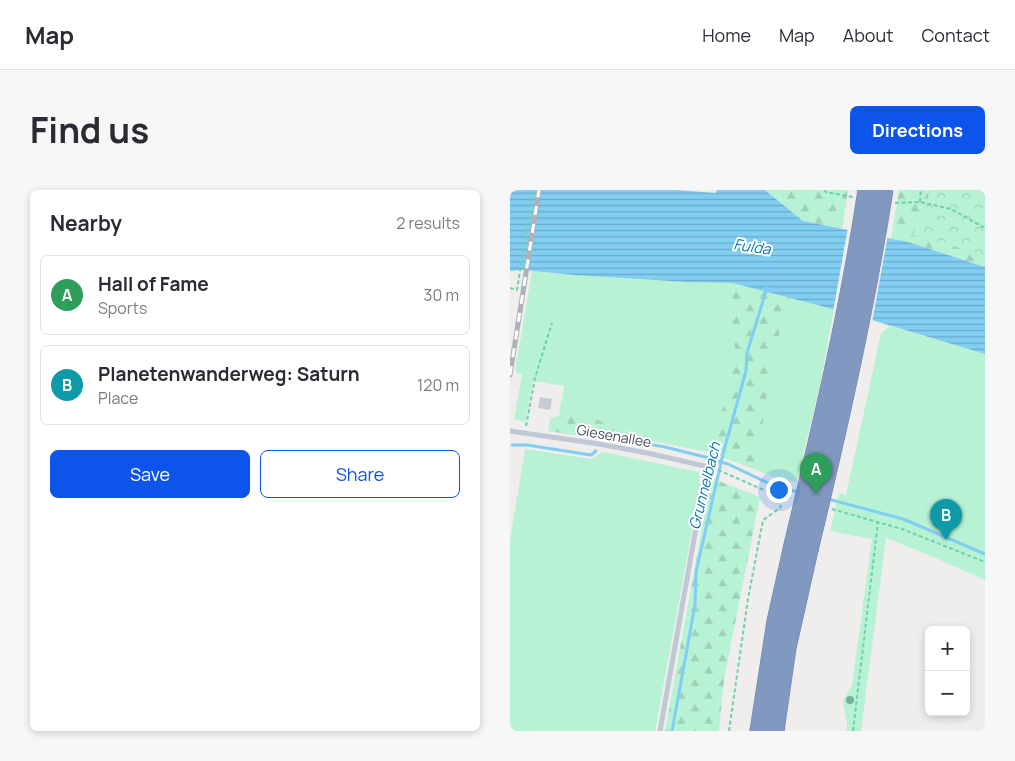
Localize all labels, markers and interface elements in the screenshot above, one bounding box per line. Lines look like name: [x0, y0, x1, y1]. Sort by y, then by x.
text: Map: [25, 18, 74, 51]
text: Home: [702, 23, 751, 47]
text: Map: [779, 23, 815, 47]
text: About: [843, 23, 893, 47]
text: Contact: [921, 23, 990, 47]
text: Find us: [30, 106, 149, 154]
button: Directions: [850, 106, 985, 154]
text: Nearby: [50, 209, 122, 237]
text: 2 results: [396, 212, 460, 234]
water label: Fulda: [732, 234, 773, 260]
text: Hall of Fame: [98, 271, 209, 297]
text: A: [62, 284, 72, 306]
text: 30 m: [424, 284, 459, 306]
text: Sports: [98, 297, 147, 319]
text: Planetenwanderweg: Saturn: [98, 361, 360, 387]
text: B: [62, 374, 72, 396]
text: 120 m: [417, 374, 459, 396]
text: Place: [98, 387, 138, 409]
street label: Giesenallee: [575, 420, 653, 451]
water label: Grunnelbach: [684, 439, 726, 532]
button: Save: [50, 450, 250, 498]
button: Share: [260, 450, 460, 498]
pin: A: [800, 453, 832, 494]
your location: [766, 477, 792, 503]
pin: B: [930, 499, 962, 540]
map controls: [925, 626, 970, 716]
button: +: [925, 626, 970, 671]
button: −: [925, 671, 970, 716]

